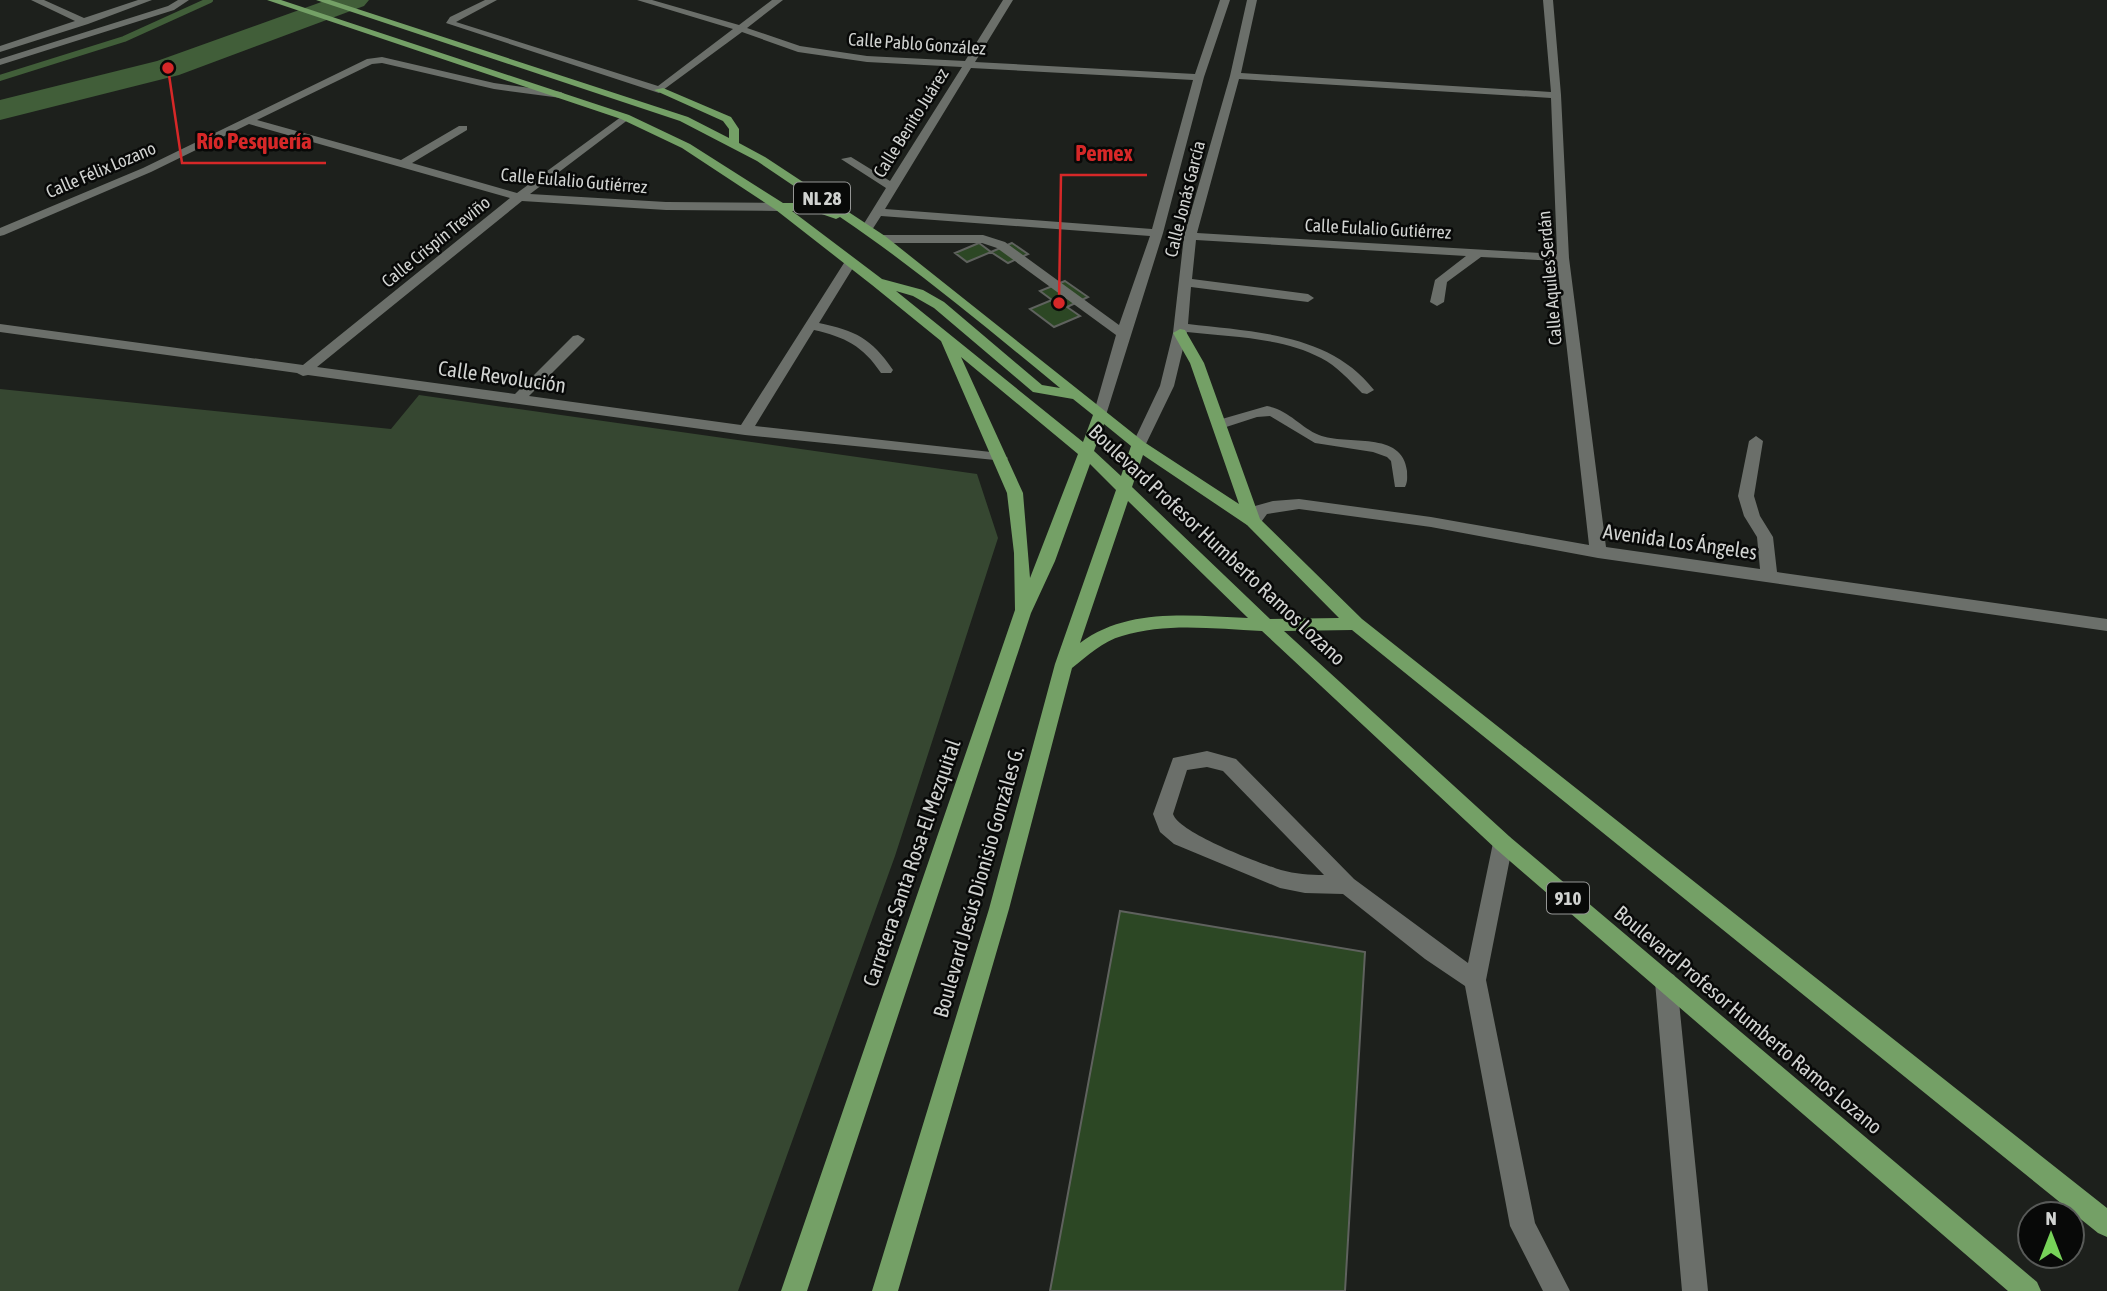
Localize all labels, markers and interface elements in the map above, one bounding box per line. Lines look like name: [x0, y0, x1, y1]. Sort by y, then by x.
street label: Calle Pablo González: [847, 28, 987, 59]
street label: Calle Benito Juárez: [869, 64, 953, 181]
callout: Río Pesquería: [182, 119, 326, 163]
text: Río Pesquería: [196, 128, 312, 154]
callout: Pemex: [1061, 131, 1147, 175]
street label: Calle Félix Lozano: [43, 137, 159, 202]
street label: Calle Jonás García: [1160, 139, 1209, 259]
text: Pemex: [1075, 140, 1133, 166]
street label: Calle Eulalio Gutiérrez: [500, 164, 649, 197]
road number: NL 28: [794, 182, 850, 214]
street label: Calle Crispín Treviño: [377, 192, 494, 292]
street label: Calle Aquiles Serdán: [1533, 210, 1566, 346]
street label: Calle Eulalio Gutiérrez: [1304, 214, 1452, 243]
street label: Calle Revolución: [437, 355, 568, 397]
street label: Boulevard Profesor Humberto Ramos Lozano: [1084, 419, 1351, 670]
street label: Avenida Los Ángeles: [1602, 518, 1759, 564]
street label: Carretera Santa Rosa-El Mezquital: [857, 736, 965, 989]
street label: Boulevard Jesús Dionisio Gonzáles G.: [928, 743, 1028, 1020]
road number: 910: [1547, 882, 1589, 914]
street label: Boulevard Profesor Humberto Ramos Lozano: [1610, 900, 1887, 1138]
north arrow: [2016, 1200, 2086, 1270]
text: N: [2045, 1207, 2057, 1229]

